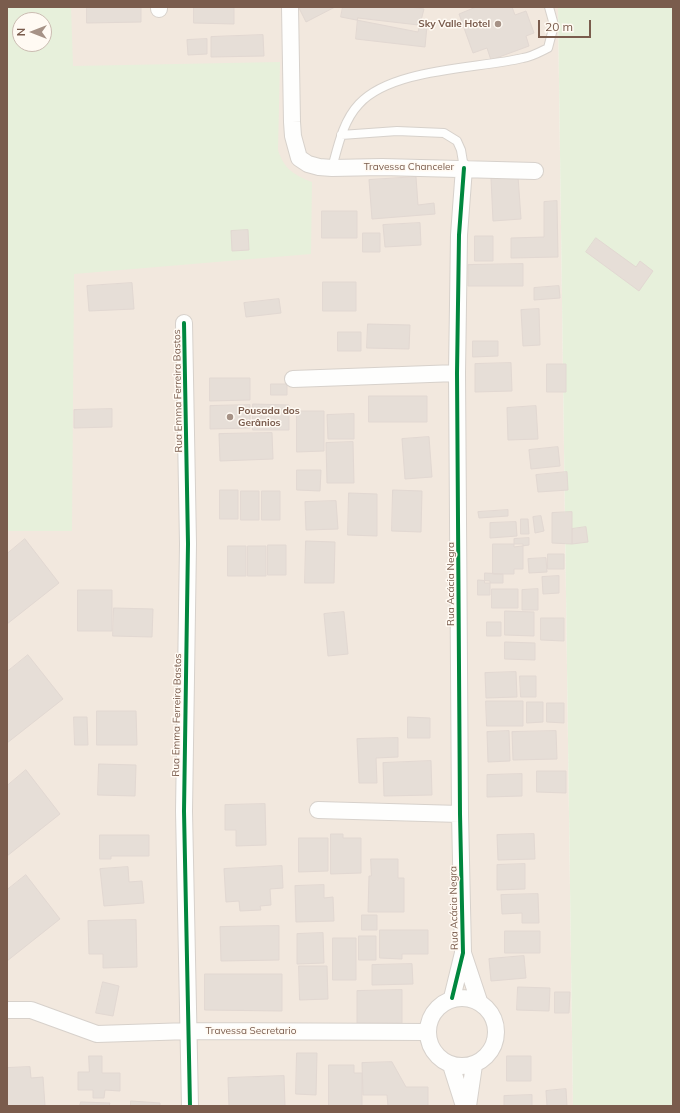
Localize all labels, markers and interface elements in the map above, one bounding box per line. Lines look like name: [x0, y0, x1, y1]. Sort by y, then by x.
north arrow: [12, 12, 52, 52]
scale bar: [540, 12, 593, 38]
place label: Sky Valle Hotel: [418, 18, 490, 30]
marker: Sky Valle Hotel: [493, 19, 503, 29]
text: 20 m: [545, 19, 573, 34]
text: N: [14, 28, 28, 36]
street label: Travessa Chanceler: [364, 161, 454, 173]
street label: Rua Emma Ferreira Bastos: [171, 329, 185, 453]
place label: Pousada dos Gerânios: [238, 405, 300, 428]
marker: Pousada dos Gerânios: [225, 412, 235, 422]
street label: Rua Acácia Negra: [445, 542, 457, 626]
street label: Rua Emma Ferreira Bastos: [170, 653, 184, 777]
street label: Rua Acácia Negra: [447, 866, 461, 950]
street label: Travessa Secretario: [206, 1025, 296, 1037]

